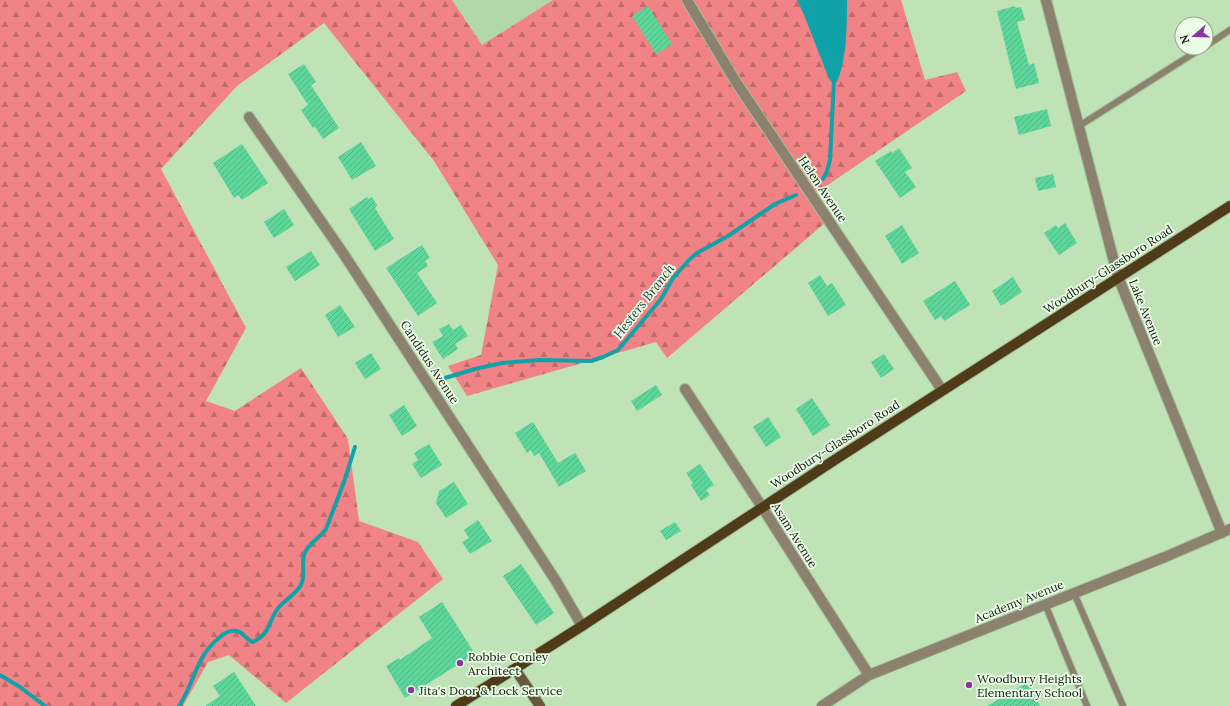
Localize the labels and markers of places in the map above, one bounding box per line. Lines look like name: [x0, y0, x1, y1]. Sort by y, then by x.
place label: Robbie Conley Architect: [467, 649, 549, 678]
marker: Robbie Conley Architect: [455, 658, 465, 668]
place label: Woodbury Heights Elementary School: [977, 671, 1082, 700]
marker: Woodbury Heights Elementary School: [964, 680, 974, 690]
place label: Jita's Door & Lock Service: [418, 683, 563, 698]
marker: Jita's Door & Lock Service: [406, 685, 416, 695]

